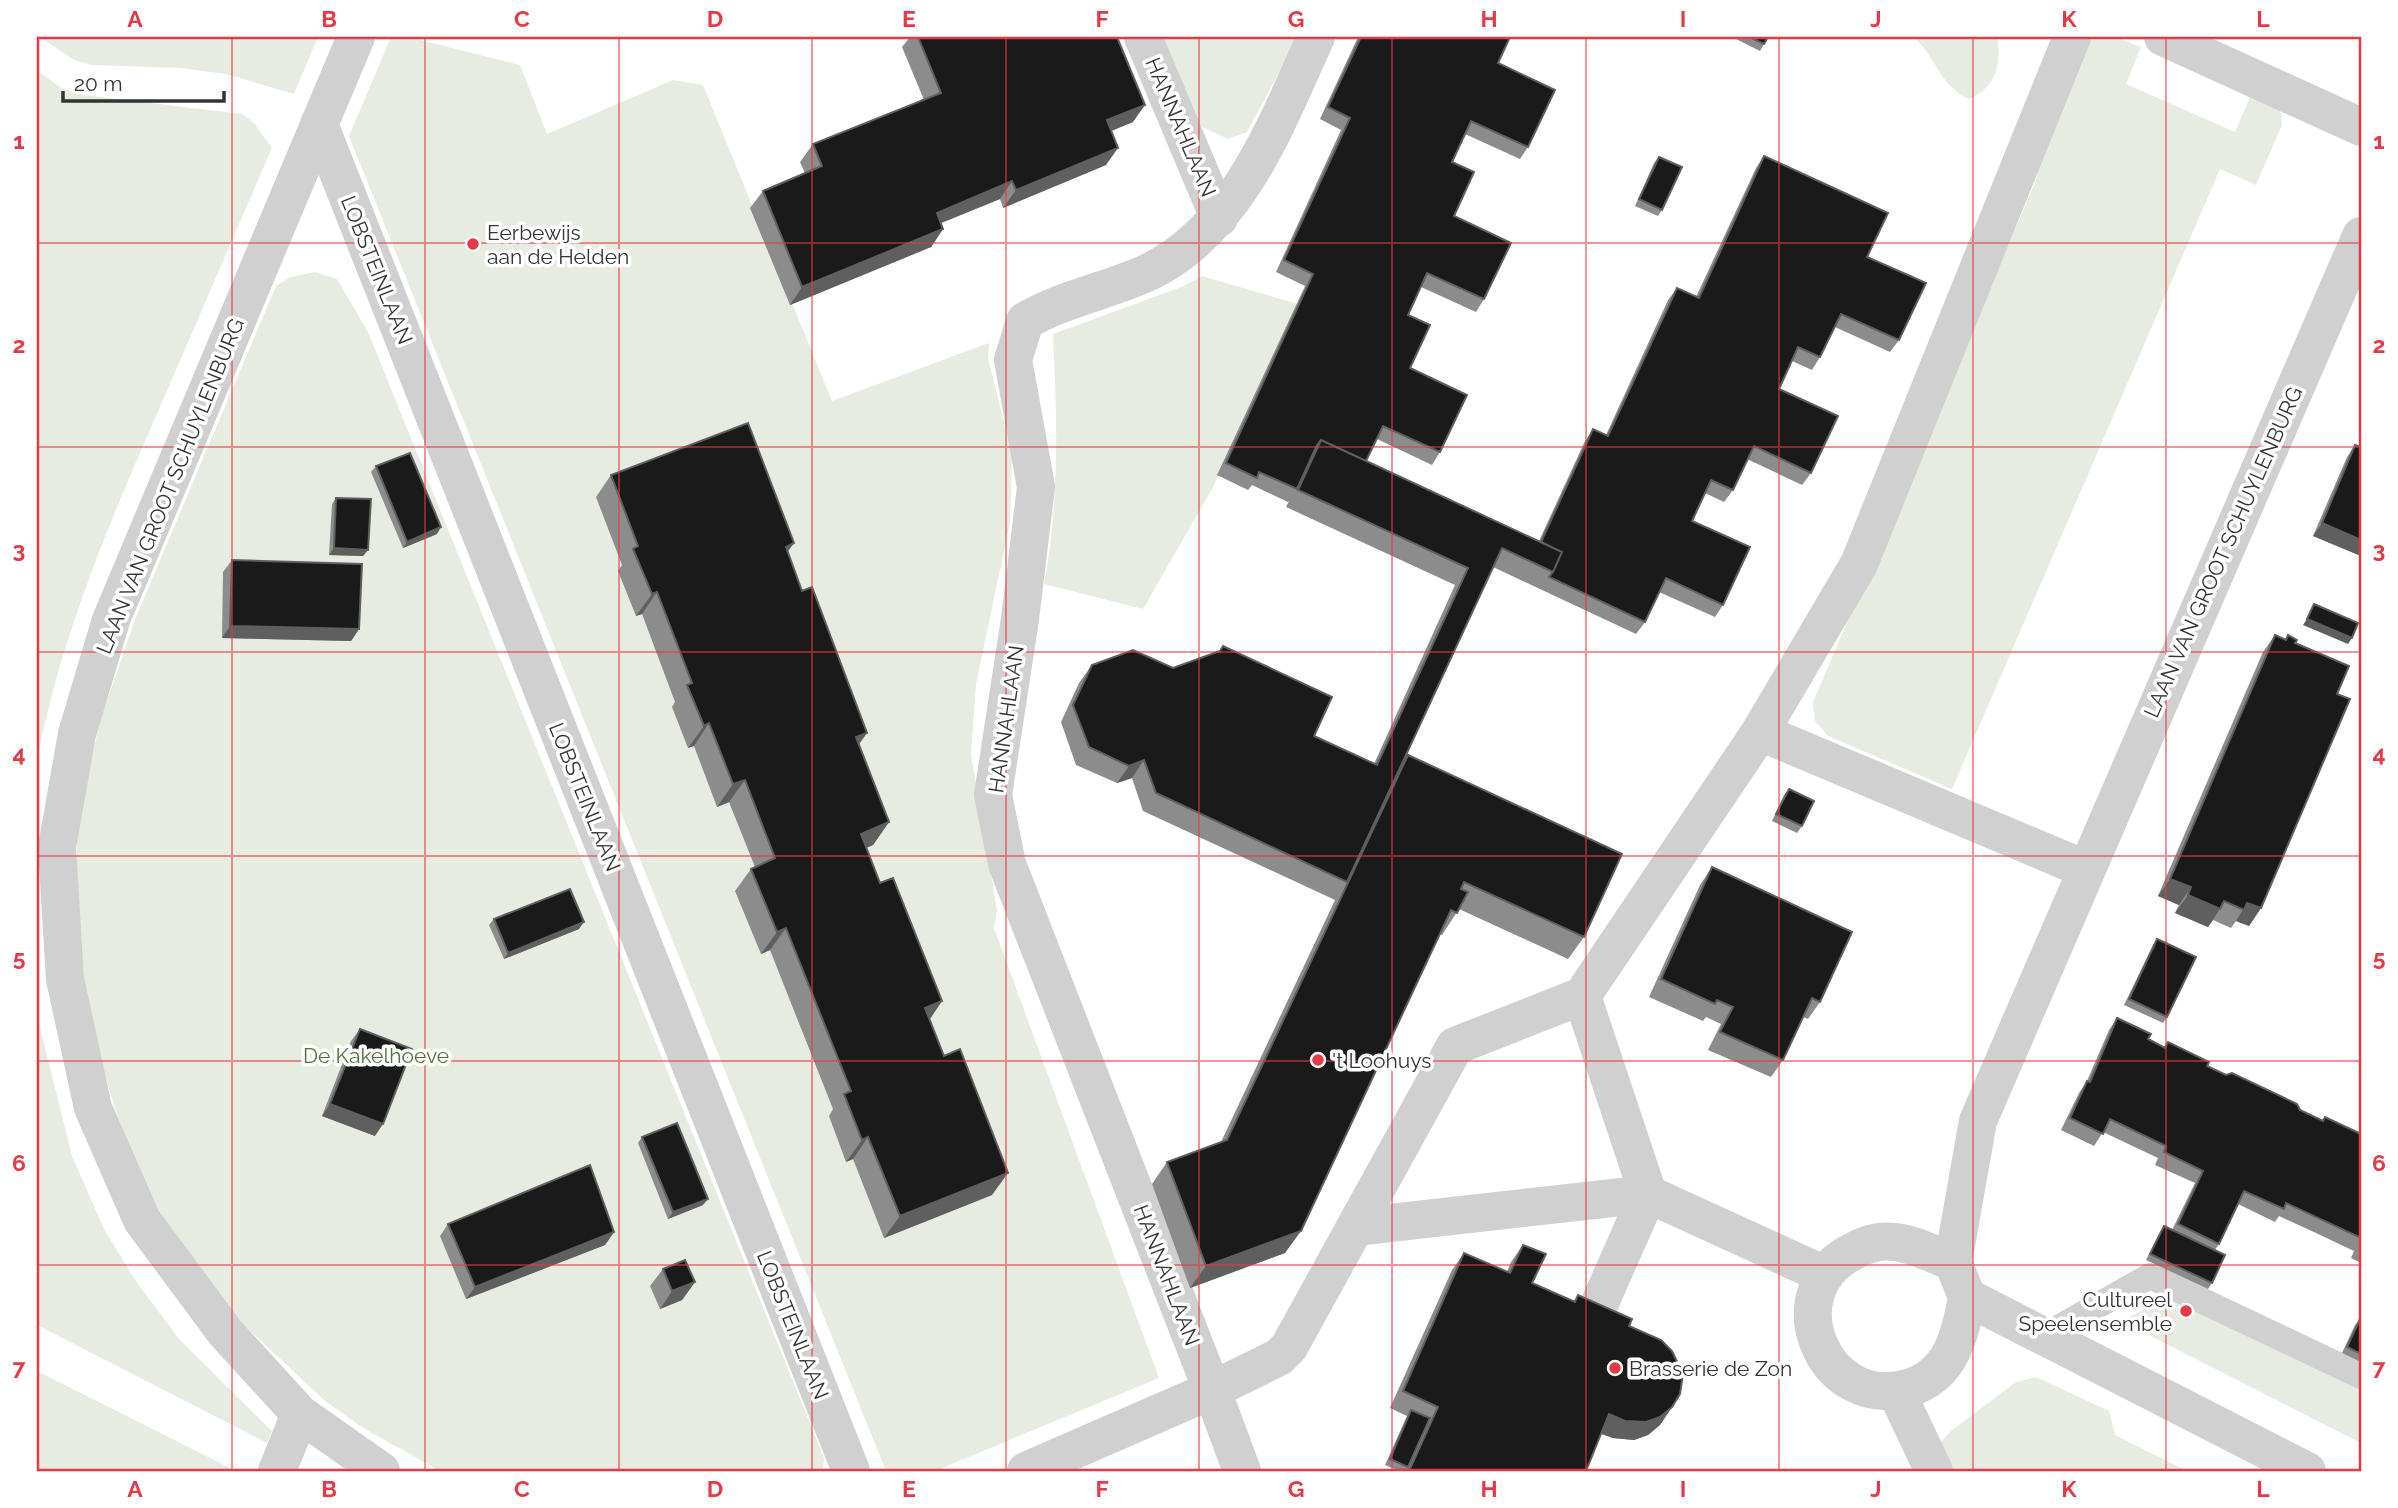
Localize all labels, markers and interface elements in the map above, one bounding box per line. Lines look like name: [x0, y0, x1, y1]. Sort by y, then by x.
text: A: [127, 5, 143, 32]
text: B: [321, 5, 337, 32]
text: C: [514, 5, 530, 32]
text: D: [707, 5, 723, 32]
text: E: [902, 5, 916, 32]
text: F: [1095, 5, 1109, 32]
text: G: [1288, 5, 1304, 32]
text: H: [1480, 5, 1498, 32]
text: I: [1680, 5, 1686, 32]
text: J: [1870, 5, 1882, 32]
text: K: [2061, 5, 2077, 32]
text: L: [2256, 5, 2270, 32]
street label: HANNAHLAAN: [1140, 54, 1222, 200]
scale bar: [63, 60, 224, 104]
text: 20 m: [74, 71, 122, 96]
text: 1: [13, 127, 25, 154]
text: 1: [2373, 127, 2385, 154]
street label: LOBSTEINLAAN: [336, 192, 418, 348]
place label: Eerbewijs aan de Helden: [487, 220, 629, 269]
marker: Eerbewijs aan de Helden: [465, 236, 481, 252]
street label: LAAN VAN GROOT SCHUYLENBURG: [91, 315, 249, 657]
text: 2: [13, 331, 25, 358]
text: 2: [2373, 331, 2385, 358]
street label: LAAN VAN GROOT SCHUYLENBURG: [2138, 383, 2308, 721]
text: 3: [13, 536, 25, 563]
text: 3: [2373, 536, 2385, 563]
street label: HANNAHLAAN: [983, 644, 1029, 794]
street label: LOBSTEINLAAN: [544, 719, 626, 875]
text: 4: [12, 740, 26, 767]
text: 4: [2372, 740, 2386, 767]
text: 5: [13, 944, 26, 971]
text: 5: [2373, 944, 2386, 971]
park label: De Kakelhoeve: [303, 1043, 449, 1068]
place label: 't Loohuys: [1332, 1048, 1432, 1073]
marker: 't Loohuys: [1310, 1052, 1326, 1068]
text: 6: [12, 1149, 26, 1176]
text: 6: [2372, 1149, 2386, 1176]
street label: HANNAHLAAN: [1129, 1201, 1205, 1349]
street label: LOBSTEINLAAN: [752, 1247, 834, 1403]
place label: Cultureel Speelensemble: [2019, 1287, 2172, 1336]
marker: Cultureel Speelensemble: [2178, 1303, 2194, 1319]
text: 7: [13, 1353, 26, 1380]
text: 7: [2373, 1353, 2386, 1380]
place label: Brasserie de Zon: [1629, 1356, 1792, 1381]
marker: Brasserie de Zon: [1607, 1360, 1623, 1376]
text: A: [127, 1475, 143, 1502]
text: B: [321, 1475, 337, 1502]
text: C: [514, 1475, 530, 1502]
text: D: [707, 1475, 723, 1502]
text: E: [902, 1475, 916, 1502]
text: F: [1095, 1475, 1109, 1502]
text: G: [1288, 1475, 1304, 1502]
text: H: [1480, 1475, 1498, 1502]
text: I: [1680, 1475, 1686, 1502]
text: J: [1870, 1475, 1882, 1502]
text: K: [2061, 1475, 2077, 1502]
text: L: [2256, 1475, 2270, 1502]

